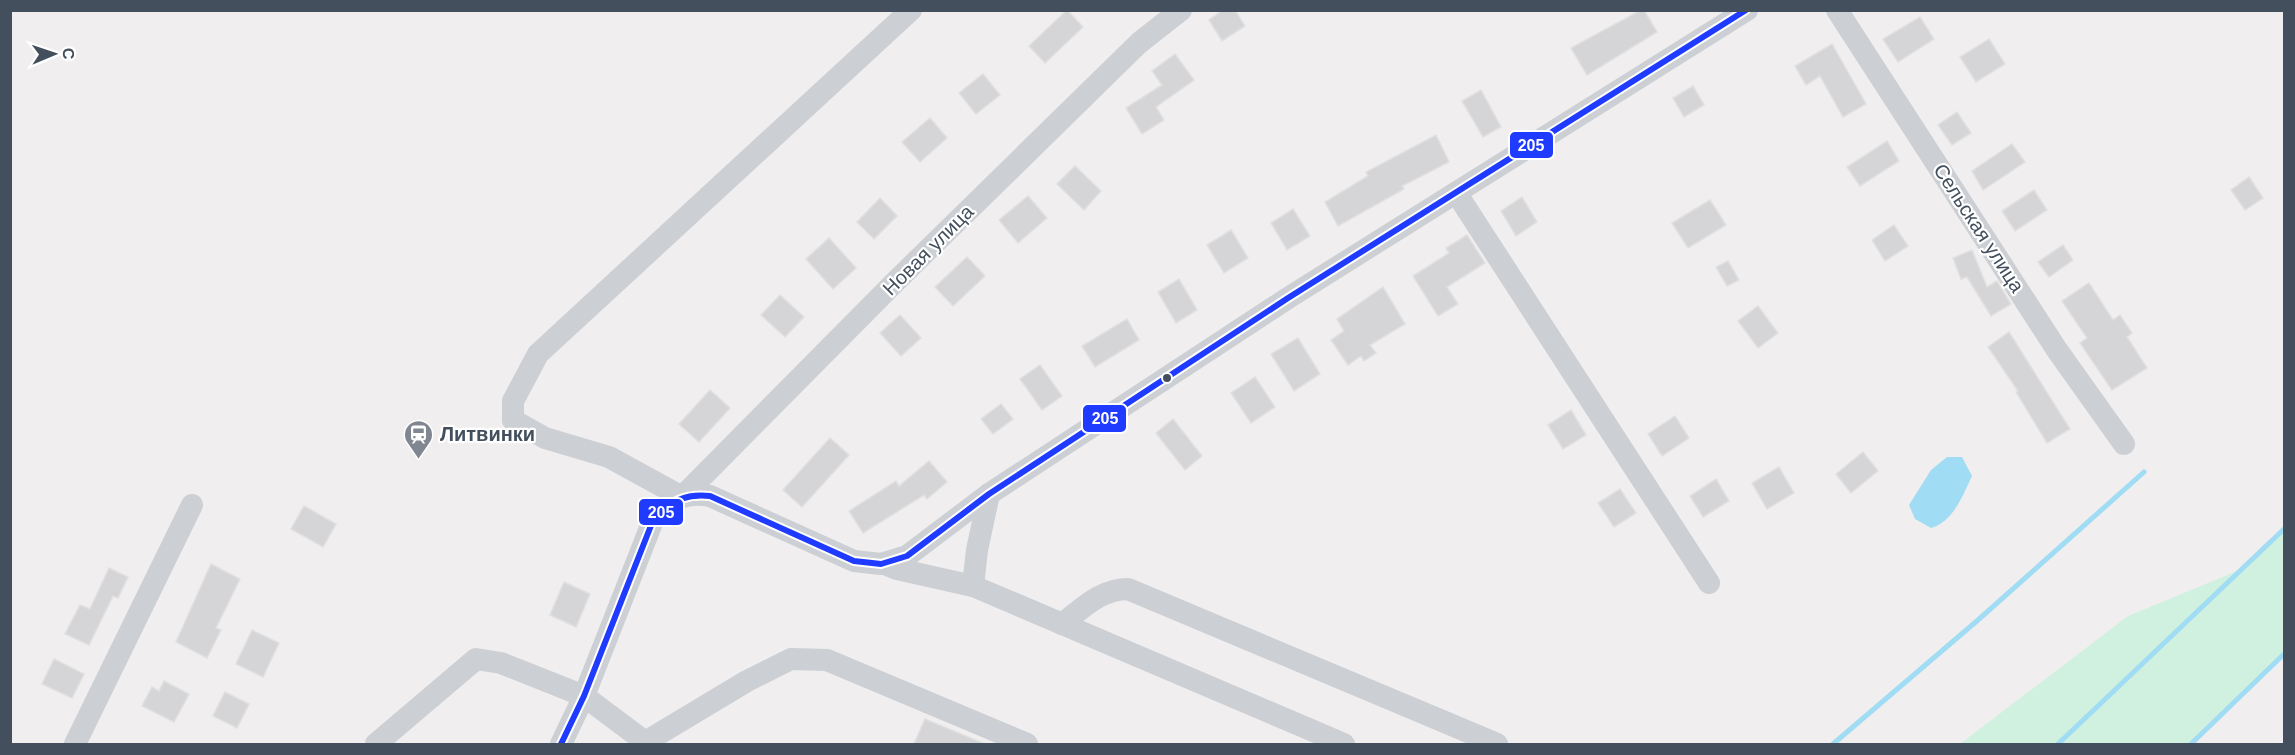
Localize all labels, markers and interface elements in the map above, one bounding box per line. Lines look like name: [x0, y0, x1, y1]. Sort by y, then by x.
north arrow: [24, 24, 84, 84]
text: С: [60, 47, 77, 60]
line badge: 205: [1509, 131, 1554, 159]
text: 205: [1518, 137, 1544, 154]
street label: Сельская улица: [1929, 160, 2029, 297]
street label: Новая улица: [878, 200, 978, 300]
unlabelled marker: [1161, 372, 1173, 384]
line badge: 205: [1082, 404, 1127, 433]
text: 205: [1092, 410, 1118, 427]
station icon: Литвинки: [403, 418, 435, 460]
place label: Литвинки: [440, 423, 535, 445]
line badge: 205: [638, 498, 684, 526]
text: 205: [648, 504, 674, 521]

